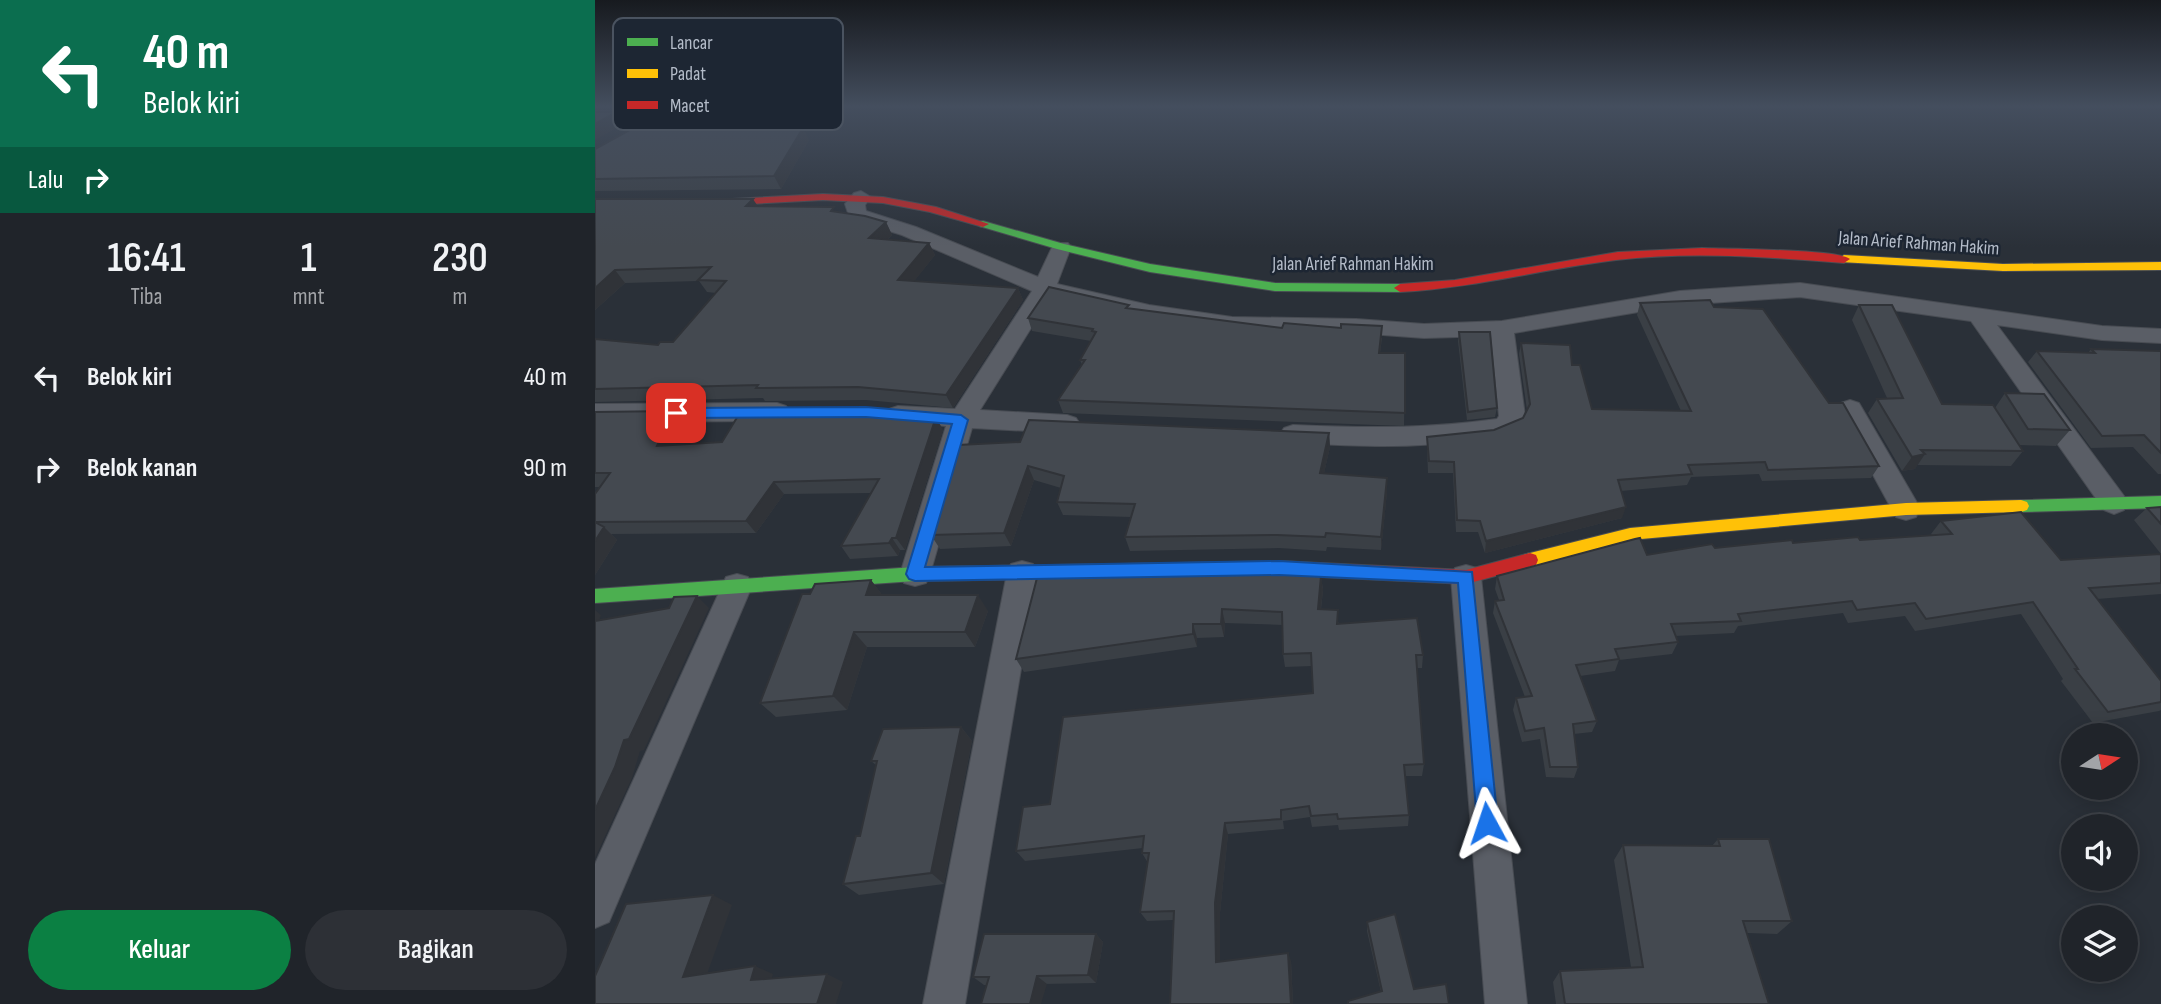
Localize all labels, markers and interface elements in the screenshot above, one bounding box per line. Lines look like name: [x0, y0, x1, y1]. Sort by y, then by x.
legend: [613, 18, 843, 130]
text: 40 m: [143, 24, 229, 83]
icon: left: [28, 28, 119, 119]
text: Lancar: [670, 32, 713, 55]
text: Padat: [670, 63, 706, 86]
text: Belok kiri: [143, 84, 240, 123]
text: Macet: [670, 95, 710, 118]
icon: right: [77, 161, 115, 199]
text: Lalu: [28, 165, 63, 196]
street label: Jalan Arief Rahman Hakim: [1837, 226, 2000, 261]
text: 16:41: [107, 233, 186, 284]
text: 1: [301, 233, 317, 284]
text: 230: [432, 233, 488, 284]
street label: Jalan Arief Rahman Hakim: [1271, 253, 1434, 276]
text: Tiba: [130, 283, 162, 311]
text: mnt: [293, 283, 325, 311]
text: m: [452, 283, 467, 311]
icon: left: [28, 359, 66, 397]
text: Belok kiri: [87, 362, 172, 393]
text: 40 m: [524, 362, 567, 393]
pin: [646, 383, 706, 443]
icon: arrive: [657, 394, 695, 432]
icon: right: [28, 450, 66, 488]
text: Belok kanan: [87, 453, 197, 484]
text: 90 m: [523, 453, 567, 484]
north arrow: [2061, 723, 2139, 800]
map controls: [2061, 723, 2138, 982]
position arrow: [1450, 786, 1524, 860]
button: sound: [2061, 814, 2138, 891]
button: layers: [2061, 905, 2138, 982]
button: Keluar: [28, 910, 291, 990]
button: Bagikan: [305, 910, 567, 990]

